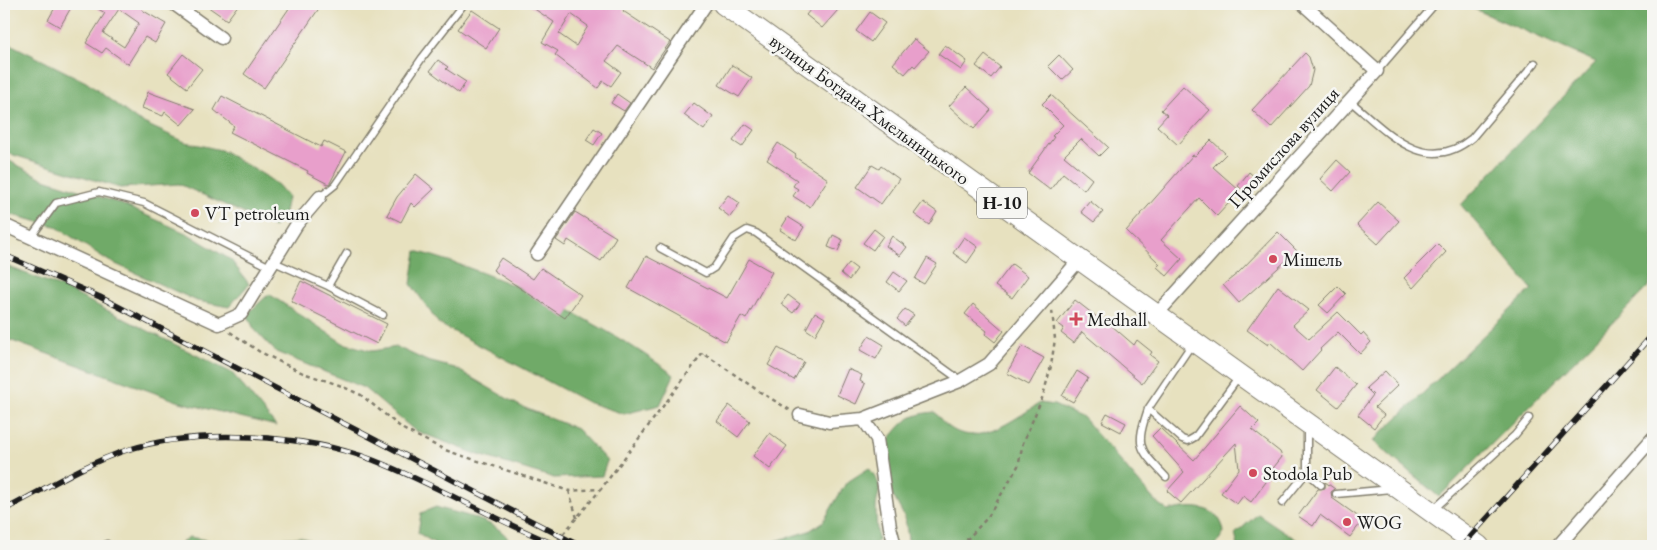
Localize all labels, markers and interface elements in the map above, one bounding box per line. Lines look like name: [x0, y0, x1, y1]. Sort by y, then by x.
street label: вулиця Богдана Хмельницького: [765, 28, 975, 191]
street label: Промислова вулиця: [1222, 81, 1345, 213]
road number: Н-10: [977, 188, 1027, 218]
place label: VT petroleum: [205, 201, 310, 226]
marker: VT petroleum: [189, 207, 201, 219]
place label: Мішель: [1283, 247, 1342, 272]
marker: Мішель: [1267, 253, 1279, 265]
place label: Medhall: [1087, 307, 1147, 332]
marker: Medhall: [1069, 312, 1083, 326]
place label: Stodola Pub: [1263, 461, 1352, 486]
marker: Stodola Pub: [1247, 467, 1259, 479]
place label: WOG: [1357, 510, 1402, 535]
marker: WOG: [1341, 516, 1353, 528]

